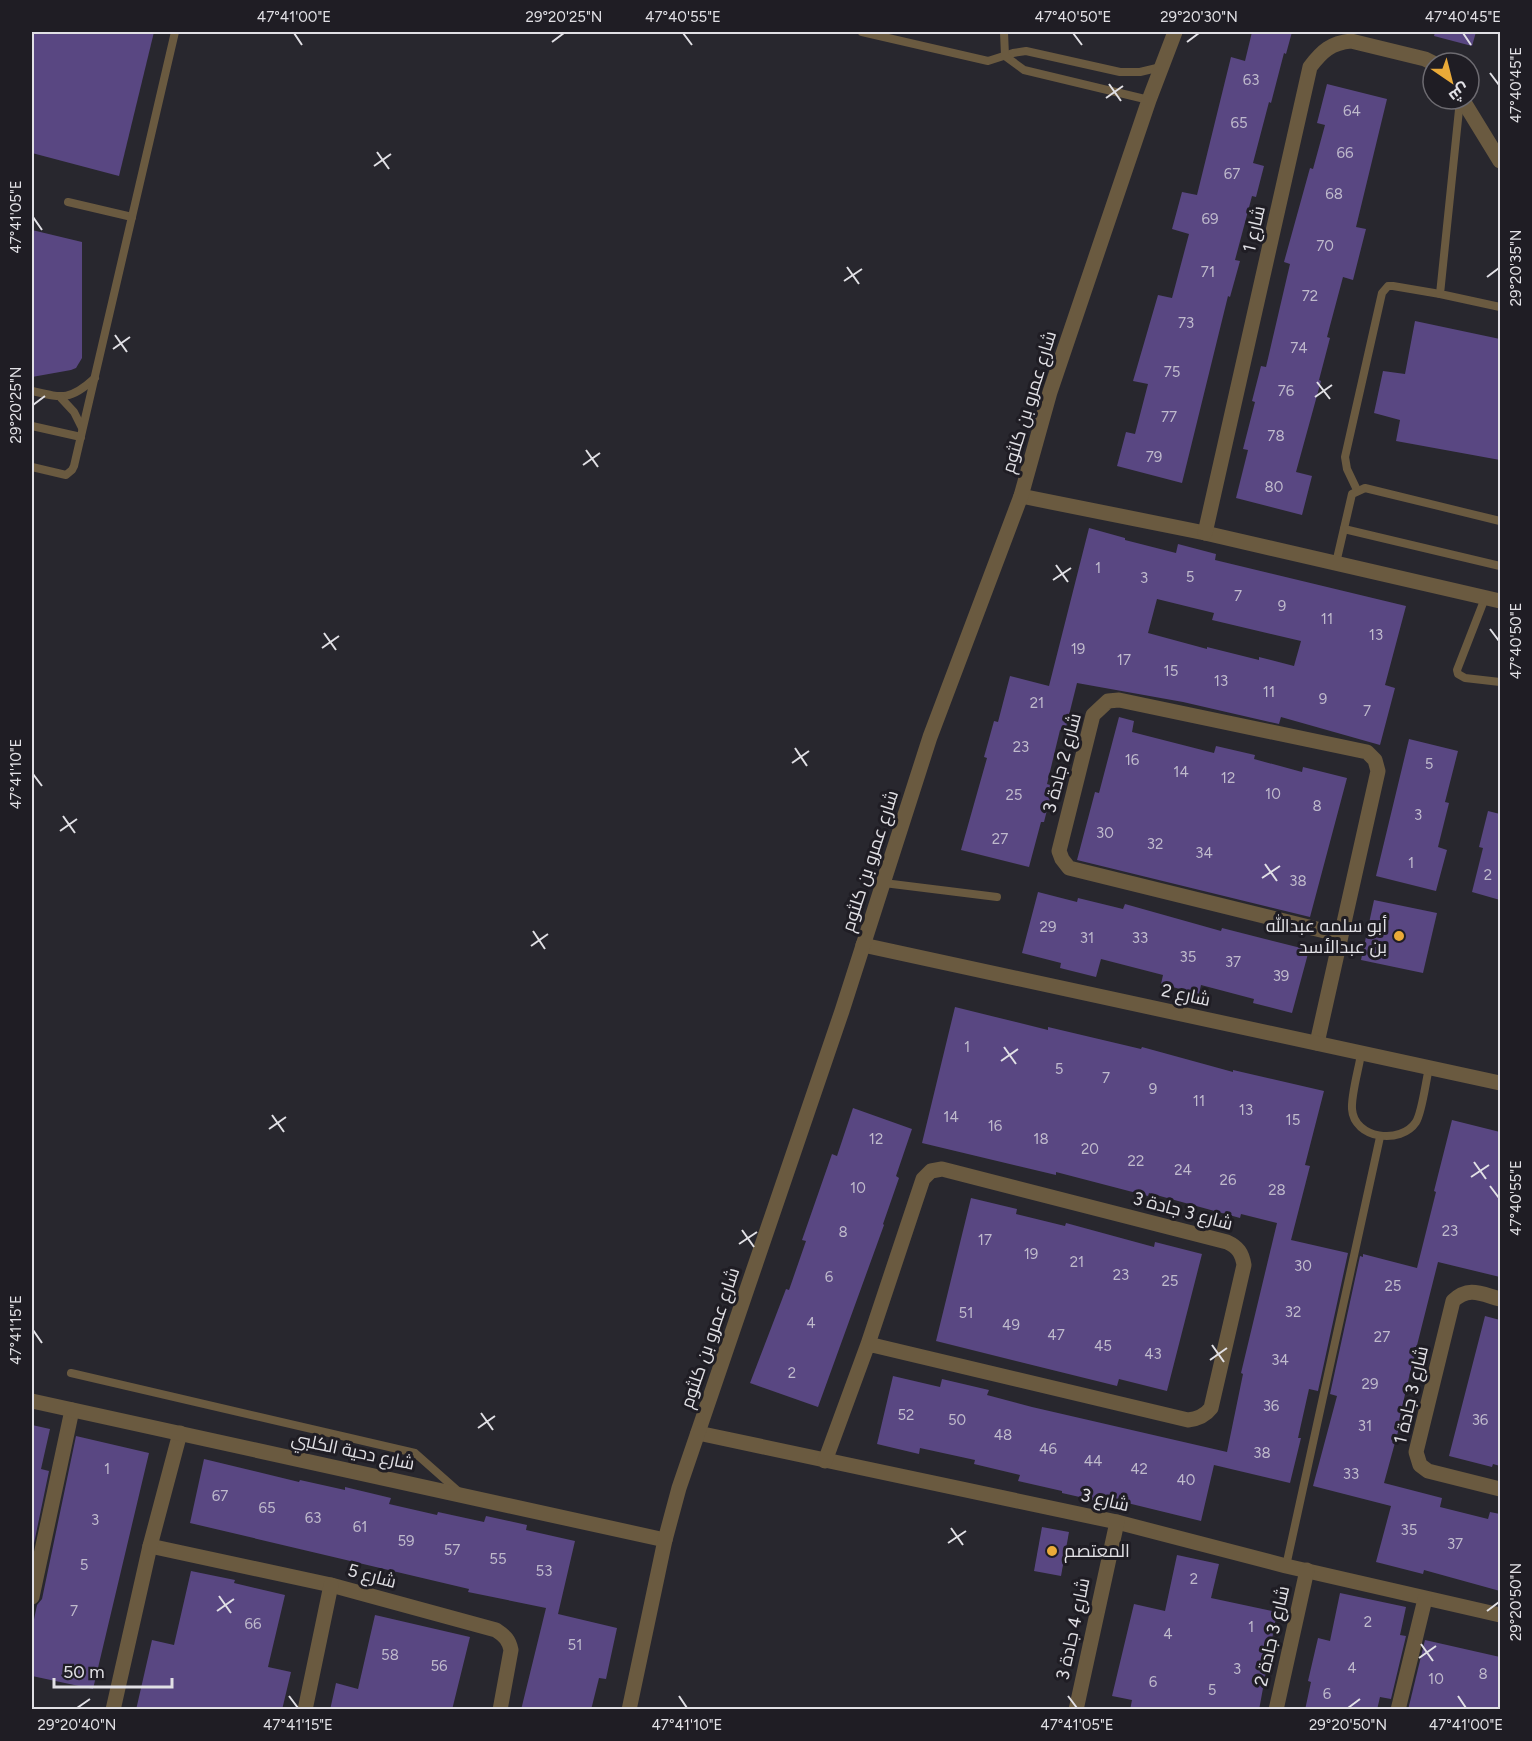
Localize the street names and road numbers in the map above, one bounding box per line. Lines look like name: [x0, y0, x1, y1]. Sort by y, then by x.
street label: شارع 1: [1238, 204, 1271, 254]
street label: شارع عمرو بن كلثوم: [997, 328, 1062, 476]
street label: شارع 2 جادة 3: [1038, 711, 1087, 816]
street label: شارع عمرو بن كلثوم: [837, 788, 904, 935]
street label: شارع 2: [1159, 979, 1212, 1012]
street label: شارع 3 جادة 3: [1130, 1187, 1235, 1236]
street label: شارع عمرو بن كلثوم: [676, 1265, 745, 1412]
street label: شارع 3 جادة 1: [1389, 1344, 1434, 1446]
street label: شارع دحية الكلبي: [289, 1427, 417, 1478]
street label: شارع 3: [1078, 1484, 1131, 1517]
street label: شارع 5: [345, 1559, 399, 1594]
street label: شارع 4 جادة 3: [1051, 1576, 1096, 1682]
street label: شارع 3 جادة 2: [1250, 1584, 1295, 1689]

